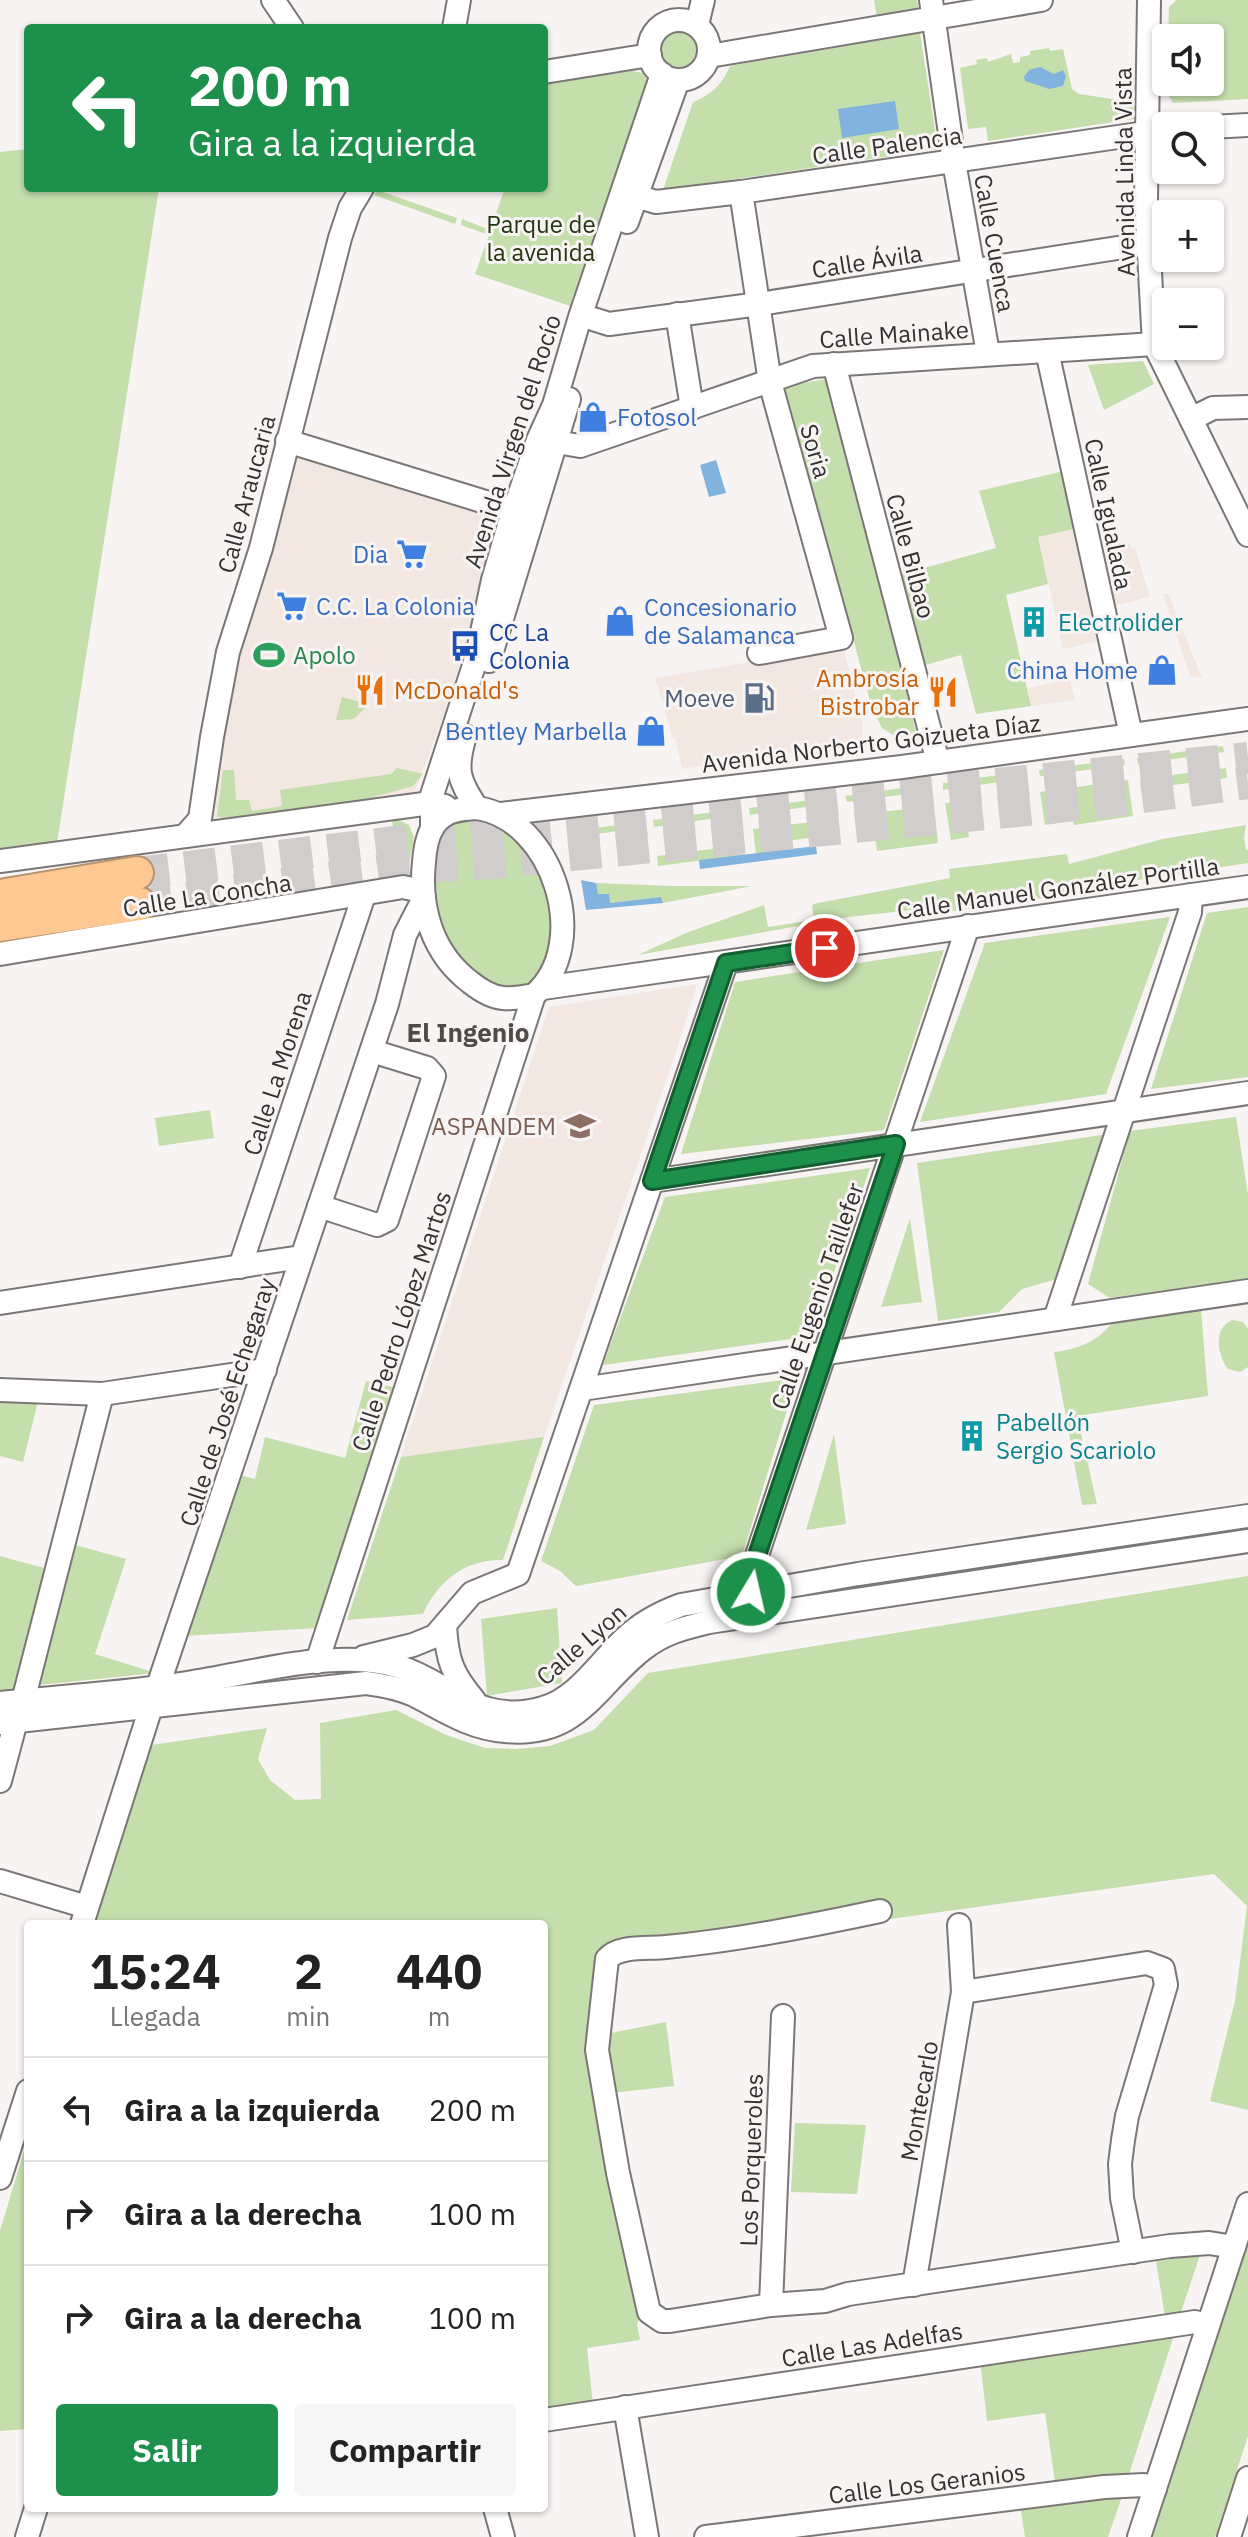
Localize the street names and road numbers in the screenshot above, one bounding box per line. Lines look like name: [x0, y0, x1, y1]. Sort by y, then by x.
street label: Avenida Linda Vista: [1106, 67, 1142, 277]
street label: Calle Palencia: [810, 119, 964, 171]
street label: Calle Cuenca: [967, 171, 1023, 315]
street label: Calle Ávila: [809, 236, 925, 286]
street label: Avenida Virgen del Rocío: [456, 310, 568, 572]
street label: Calle Mainake: [818, 313, 970, 355]
street label: Calle Araucaria: [210, 411, 283, 577]
street label: Soria: [793, 420, 839, 482]
street label: Calle Igualada: [1077, 435, 1141, 593]
street label: Calle Bilbao: [879, 490, 943, 622]
street label: Avenida Norberto Goizueta Díaz: [700, 706, 1042, 780]
street label: Calle Manuel González Portilla: [895, 850, 1221, 926]
street label: Calle La Concha: [120, 866, 294, 924]
street label: Calle La Morena: [235, 986, 319, 1159]
street label: Calle Eugenio Taillefer: [763, 1178, 871, 1414]
street label: Calle Pedro López Martos: [344, 1187, 458, 1455]
street label: Calle de José Echegaray: [172, 1273, 282, 1531]
street label: Calle Lyon: [529, 1596, 633, 1692]
street label: Montecarlo: [893, 2038, 945, 2164]
street label: Los Porqueroles: [732, 2073, 770, 2247]
street label: Calle Las Adelfas: [779, 2314, 965, 2374]
street label: Calle Los Geranios: [827, 2455, 1027, 2511]

